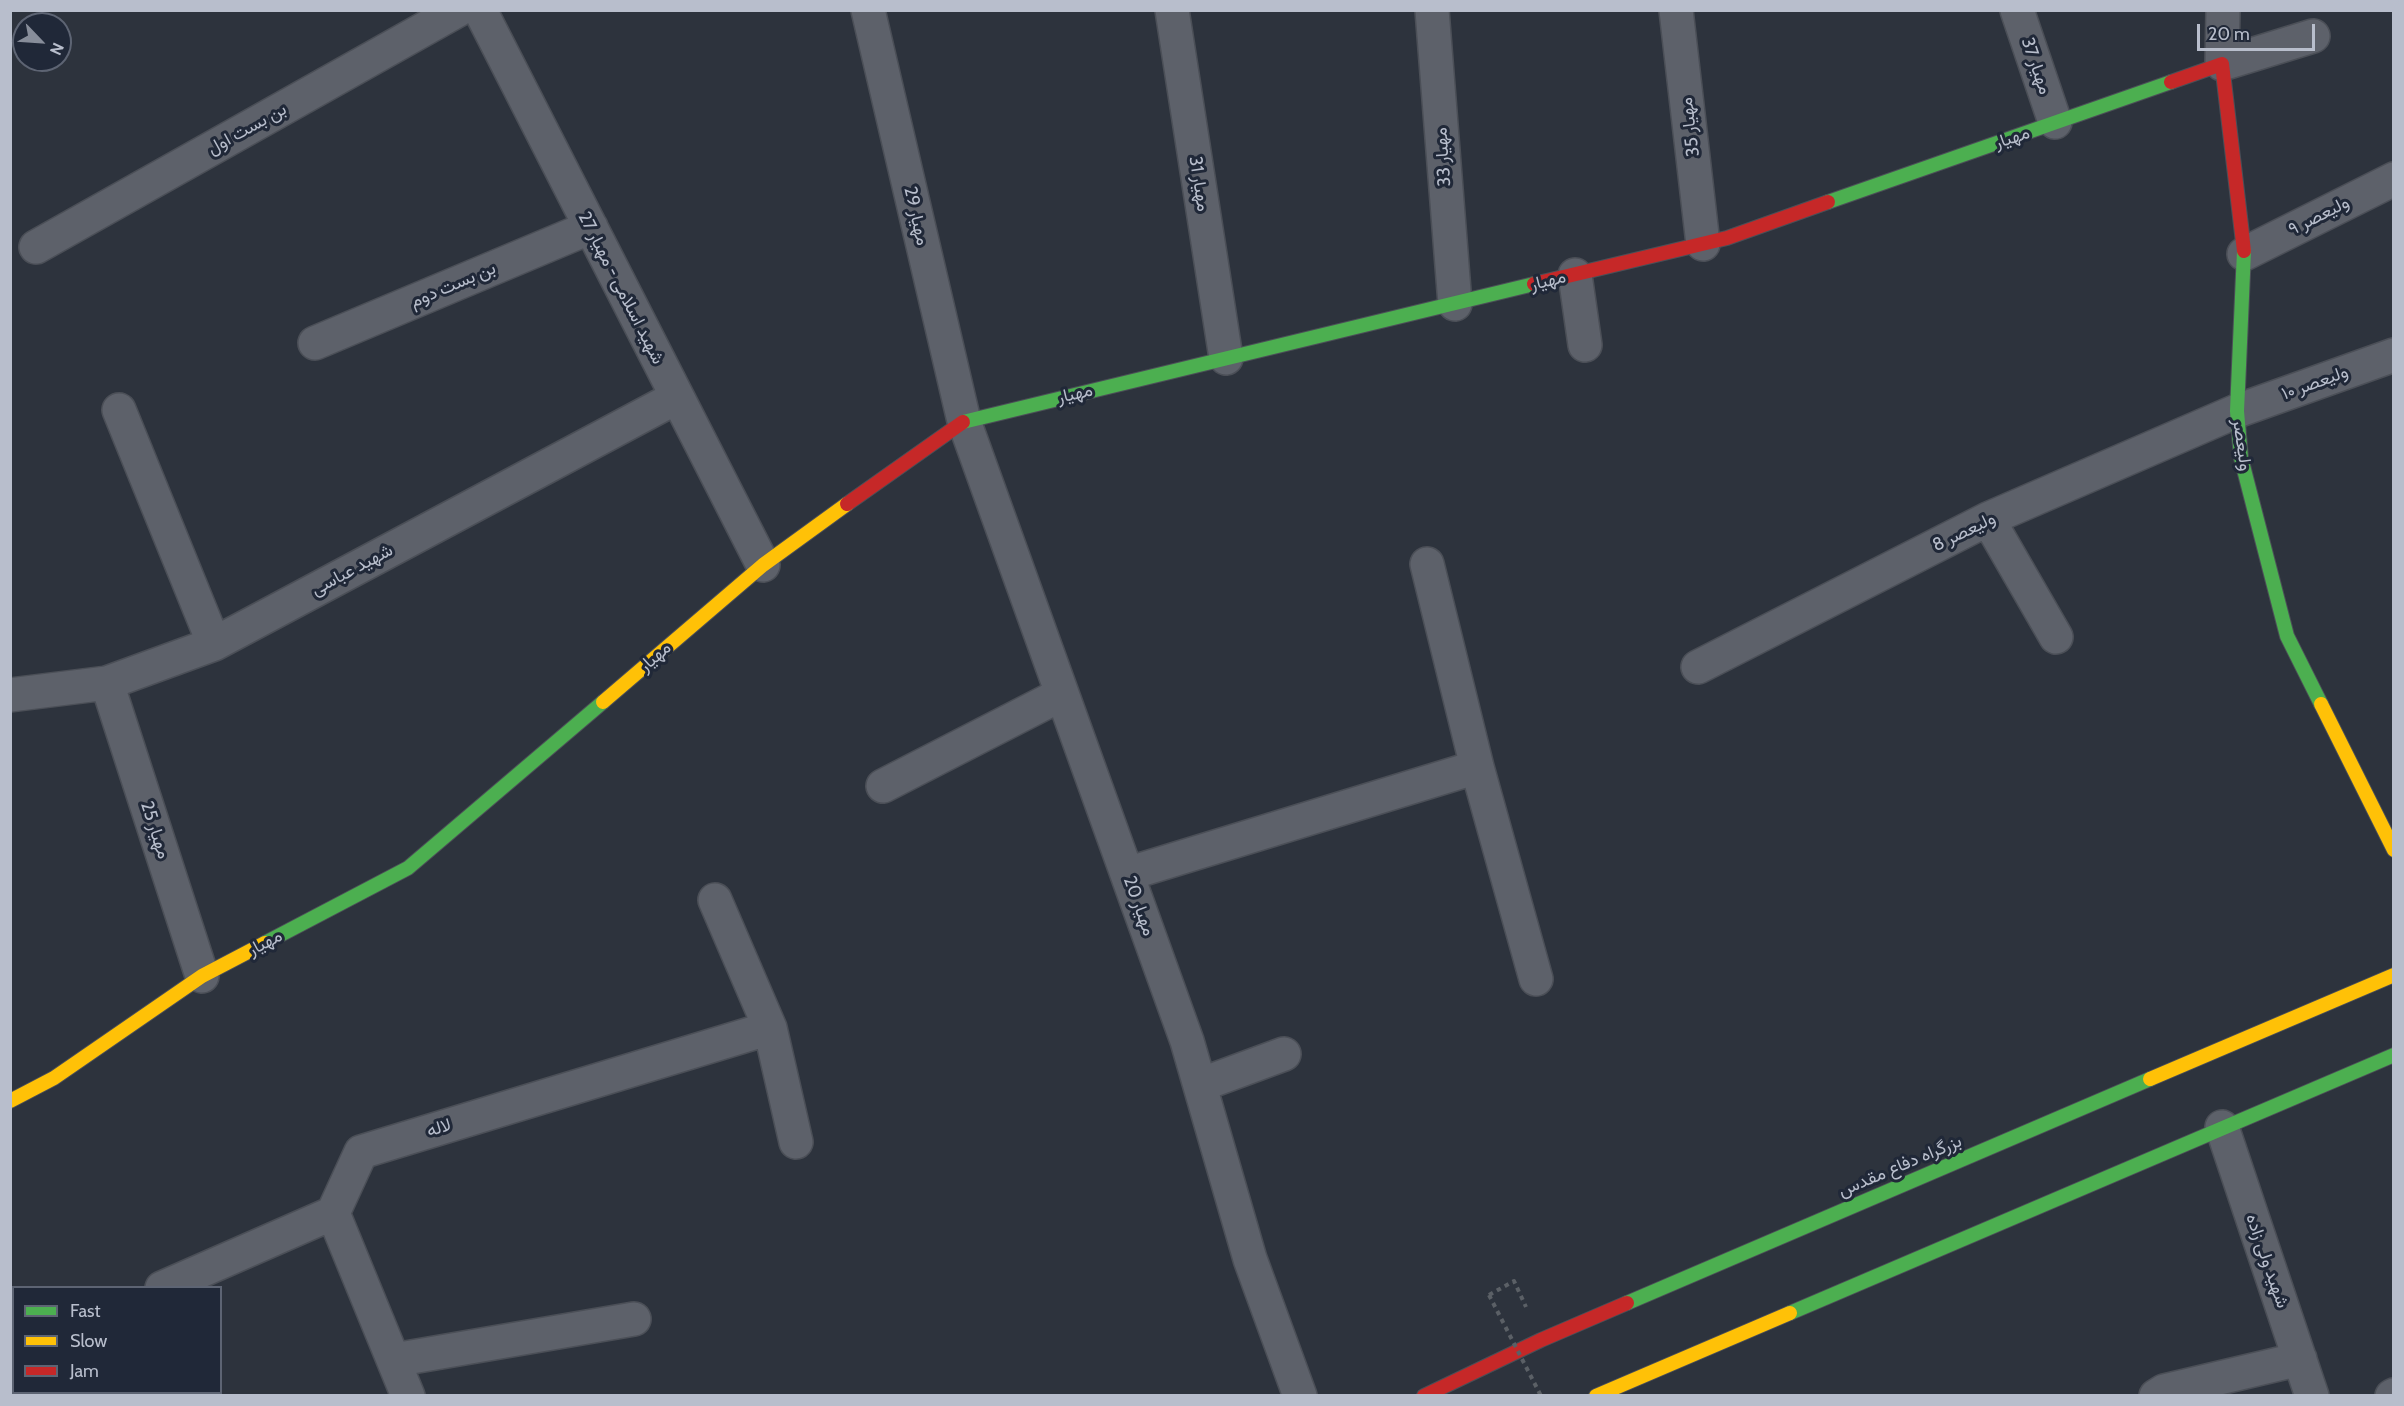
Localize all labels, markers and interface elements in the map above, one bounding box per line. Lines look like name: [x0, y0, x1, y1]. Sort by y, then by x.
north arrow: [12, 12, 72, 72]
scale bar: [2200, 12, 2318, 50]
text: 20 m: [2208, 23, 2250, 45]
street label: مهیار 37: [2016, 35, 2056, 97]
text: N: [46, 40, 68, 58]
street label: مهیار 35: [1676, 96, 1704, 158]
street label: بن بست اول: [204, 98, 290, 160]
street label: مهیار: [1991, 122, 2033, 154]
street label: مهیار 33: [1430, 127, 1456, 187]
street label: مهیار 31: [1184, 155, 1214, 213]
street label: مهیار 29: [899, 184, 933, 248]
street label: ولیعصر ۹: [2285, 192, 2353, 240]
street label: شهید اسلامی - مهیار 27: [573, 208, 669, 368]
street label: بن بست دوم: [407, 257, 499, 313]
street label: مهیار: [1528, 266, 1568, 296]
street label: ولیعصر ۱۰: [2279, 361, 2351, 405]
street label: مهیار: [1055, 379, 1095, 409]
street label: ولیعصر: [2228, 418, 2256, 472]
street label: ولیعصر 8: [1929, 508, 1999, 556]
street label: شهید عباسی: [307, 539, 397, 601]
street label: مهیار: [634, 637, 676, 677]
street label: مهیار 25: [136, 799, 174, 861]
street label: مهیار 20: [1118, 873, 1160, 939]
street label: مهیار: [244, 925, 286, 961]
street label: لاله: [424, 1114, 454, 1142]
street label: بزرگراه دفاع مقدس: [1835, 1130, 1965, 1202]
street label: شهید ولی زاده: [2241, 1211, 2293, 1311]
legend: [12, 1286, 222, 1394]
text: Fast: [70, 1300, 101, 1322]
text: Slow: [70, 1330, 107, 1352]
text: Jam: [70, 1360, 99, 1382]

